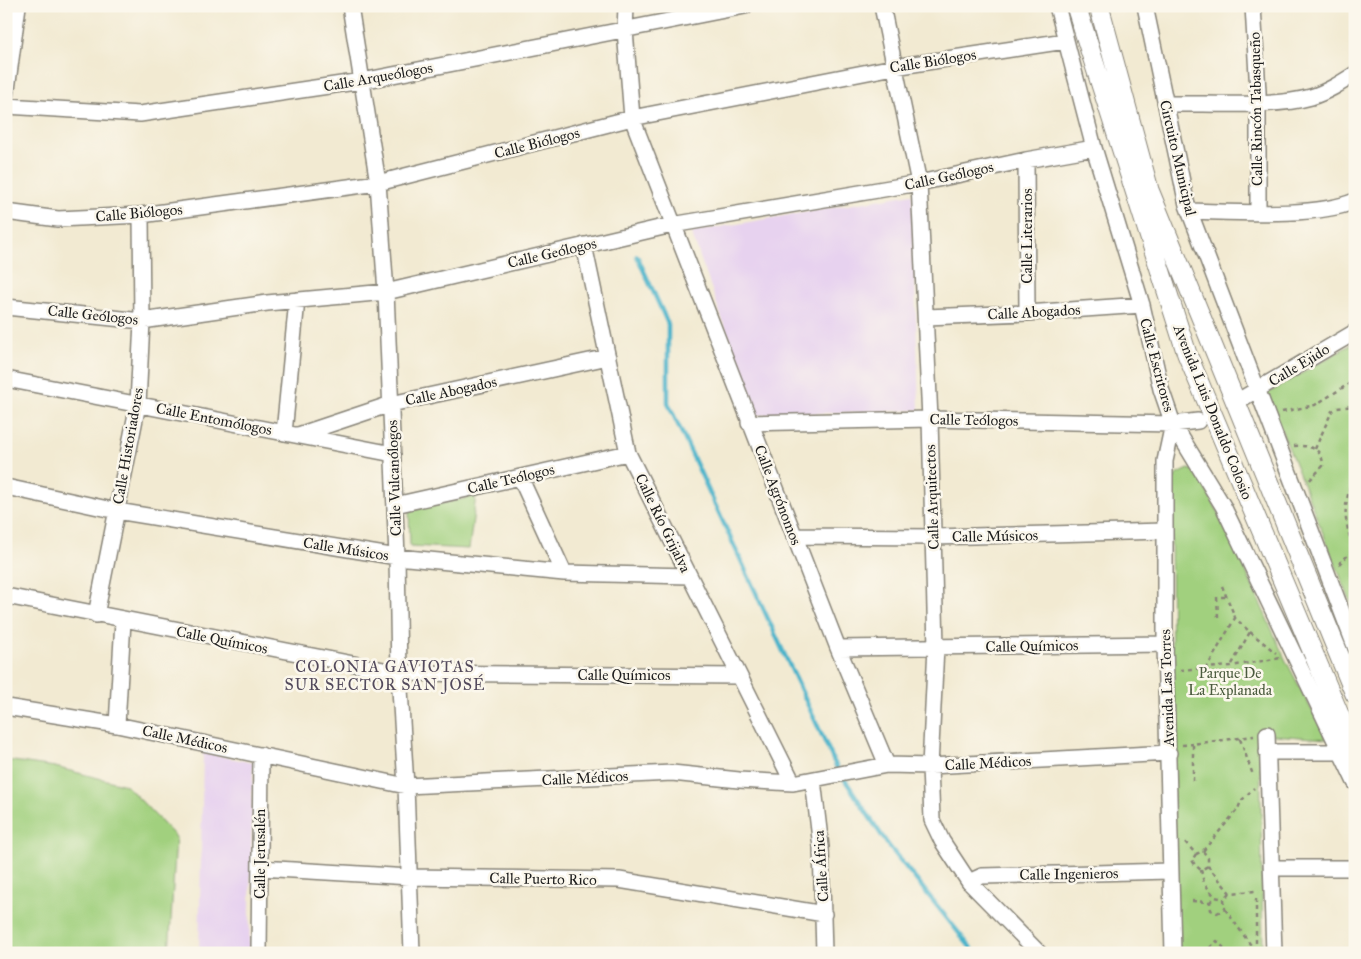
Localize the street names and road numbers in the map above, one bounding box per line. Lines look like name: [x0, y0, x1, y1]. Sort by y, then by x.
street label: Calle Rincón Tabasqueño: [1246, 31, 1267, 186]
street label: Calle Biólogos: [888, 45, 978, 77]
street label: Calle Arqueólogos: [322, 59, 434, 96]
street label: Circuito Municipal: [1156, 98, 1200, 219]
street label: Calle Biólogos: [492, 124, 582, 162]
street label: Calle Geólogos: [903, 158, 995, 194]
street label: Calle Literarios: [1018, 188, 1036, 284]
street label: Calle Biólogos: [95, 200, 183, 226]
street label: Calle Geólogos: [506, 234, 598, 272]
street label: Calle Geólogos: [47, 301, 139, 329]
street label: Calle Abogados: [987, 301, 1081, 323]
street label: Calle Escritores: [1136, 316, 1178, 414]
street label: Avenida Luis Donaldo Colosio: [1169, 321, 1256, 502]
street label: Calle Ejido: [1265, 340, 1333, 390]
street label: Calle Abogados: [404, 373, 498, 409]
street label: Calle Historiadores: [109, 386, 147, 506]
street label: Calle Entomólogos: [154, 399, 274, 439]
street label: Calle Teólogos: [929, 410, 1019, 430]
street label: Calle Vulcanólogos: [383, 420, 405, 536]
street label: Calle Agrónomos: [751, 442, 805, 548]
street label: Calle Arquitectos: [921, 444, 944, 550]
street label: Calle Teólogos: [466, 460, 556, 498]
street label: Calle Río Grijalva: [631, 471, 695, 576]
street label: Calle Músicos: [952, 526, 1038, 546]
street label: Calle Músicos: [302, 533, 390, 565]
street label: Calle Químicos: [175, 622, 269, 658]
street label: Avenida Las Torres: [1156, 629, 1178, 748]
street label: Calle Químicos: [985, 636, 1079, 656]
street label: Calle Químicos: [578, 666, 670, 684]
street label: Calle Médicos: [141, 721, 229, 757]
street label: Calle Médicos: [944, 752, 1032, 774]
street label: Calle Médicos: [541, 767, 629, 789]
street label: Calle Jerusalén: [251, 809, 270, 899]
street label: Calle África: [808, 829, 832, 902]
street label: Calle Ingenieros: [1019, 864, 1119, 884]
street label: Calle Puerto Rico: [489, 869, 597, 889]

